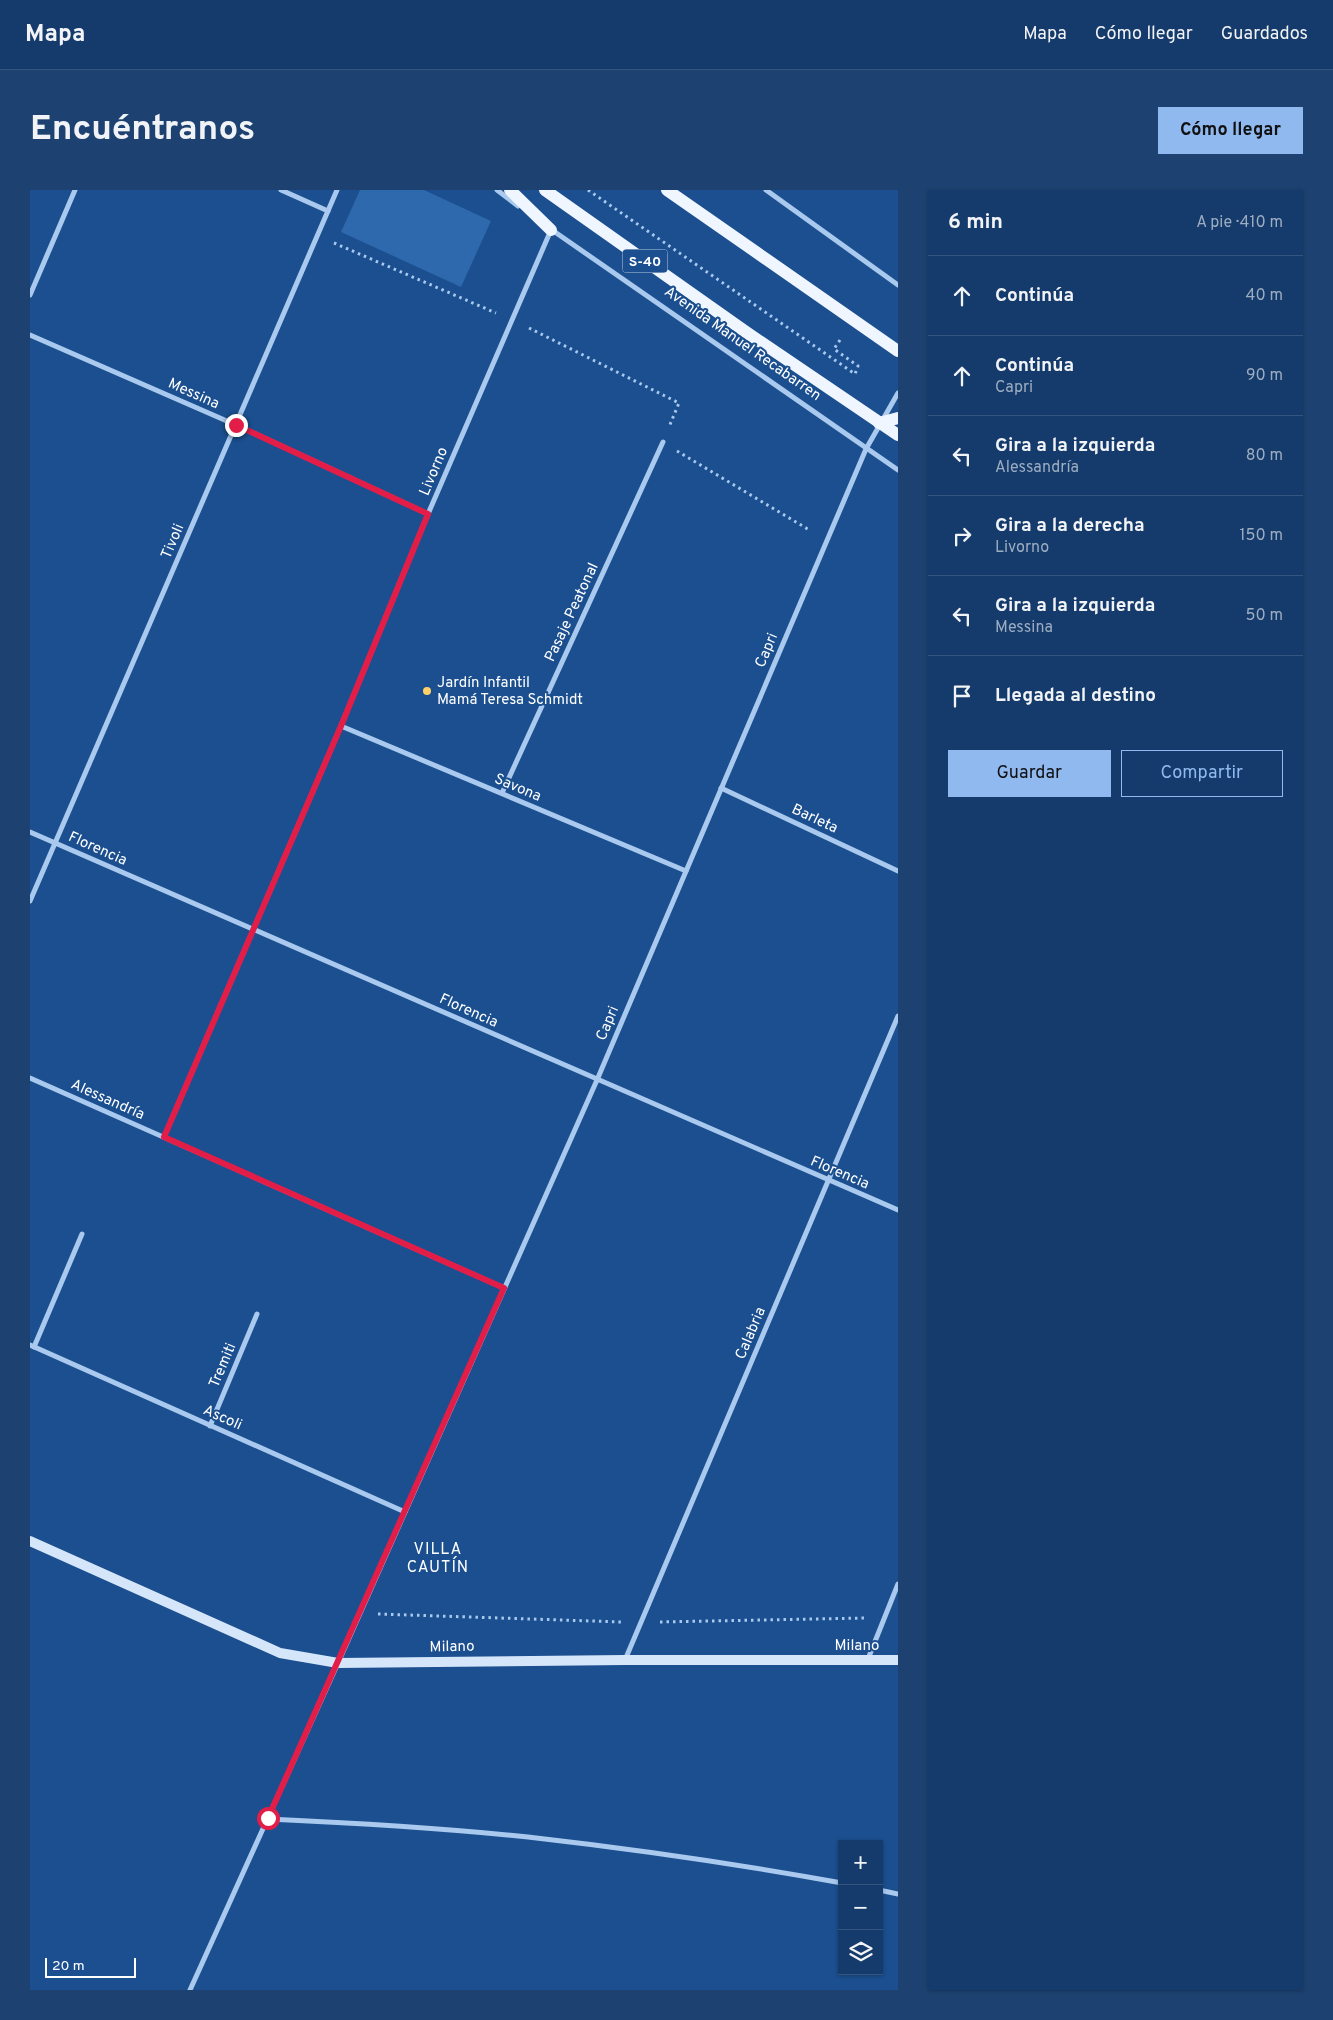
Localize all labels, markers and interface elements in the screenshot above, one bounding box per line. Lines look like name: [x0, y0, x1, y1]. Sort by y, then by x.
text: Mapa: [25, 20, 85, 50]
text: Mapa: [1023, 23, 1067, 46]
text: Cómo llegar: [1095, 23, 1193, 46]
text: Guardados: [1221, 23, 1308, 46]
button: Cómo llegar: [1158, 107, 1303, 154]
text: Encuéntranos: [30, 108, 255, 152]
text: 6 min: [948, 209, 1003, 236]
text: A pie · 410 m: [1196, 213, 1283, 233]
road number: S-40: [622, 249, 668, 272]
icon: ahead: [948, 282, 976, 310]
street label: Avenida Manuel Recabarren: [660, 283, 824, 406]
text: Continúa: [995, 284, 1074, 308]
text: 40 m: [1245, 286, 1283, 306]
text: Continúa: [995, 354, 1074, 378]
icon: ahead: [948, 362, 976, 390]
text: 90 m: [1246, 366, 1283, 386]
street label: Messina: [165, 375, 222, 414]
text: Capri: [995, 378, 1033, 398]
route end: [225, 414, 248, 437]
text: Gira a la izquierda: [995, 434, 1155, 458]
icon: left: [948, 442, 976, 470]
street label: Livorno: [416, 444, 453, 499]
text: 80 m: [1246, 446, 1283, 466]
text: Alessandría: [995, 458, 1079, 478]
text: Gira a la derecha: [995, 514, 1145, 538]
street label: Tivoli: [158, 521, 189, 562]
icon: right: [948, 522, 976, 550]
text: 150 m: [1240, 526, 1283, 546]
text: Livorno: [995, 538, 1049, 558]
street label: Pasaje Peatonal: [541, 560, 604, 665]
text: Gira a la izquierda: [995, 594, 1155, 618]
icon: left: [948, 602, 976, 630]
text: 50 m: [1246, 606, 1283, 626]
text: Messina: [995, 618, 1053, 638]
street label: Capri: [752, 630, 783, 671]
place label: Jardín Infantil Mamá Teresa Schmidt: [437, 674, 583, 710]
icon: arrive: [948, 682, 976, 710]
text: Llegada al destino: [995, 684, 1156, 708]
marker: Jardín Infantil Mamá Teresa Schmidt: [421, 685, 433, 697]
button: Guardar: [948, 750, 1111, 797]
button: Compartir: [1121, 750, 1283, 797]
street label: Savona: [491, 770, 544, 807]
street label: Barleta: [788, 800, 841, 838]
street label: Florencia: [65, 828, 130, 871]
street label: Florencia: [436, 990, 501, 1033]
street label: Capri: [593, 1003, 624, 1044]
street label: Alessandría: [68, 1076, 147, 1125]
street label: Florencia: [807, 1152, 872, 1194]
street label: Calabria: [732, 1304, 771, 1363]
street label: Tremiti: [205, 1340, 241, 1391]
street label: Ascoli: [200, 1401, 245, 1435]
district label: VILLA CAUTÍN: [407, 1540, 469, 1578]
street label: Milano: [835, 1637, 879, 1656]
street label: Milano: [429, 1638, 475, 1657]
route start: [257, 1807, 280, 1830]
map controls: [838, 1840, 883, 1975]
button: +: [838, 1840, 883, 1885]
button: −: [838, 1885, 883, 1930]
button: layers: [838, 1930, 883, 1975]
scale bar: [45, 1955, 136, 1978]
text: 20 m: [52, 1958, 85, 1975]

